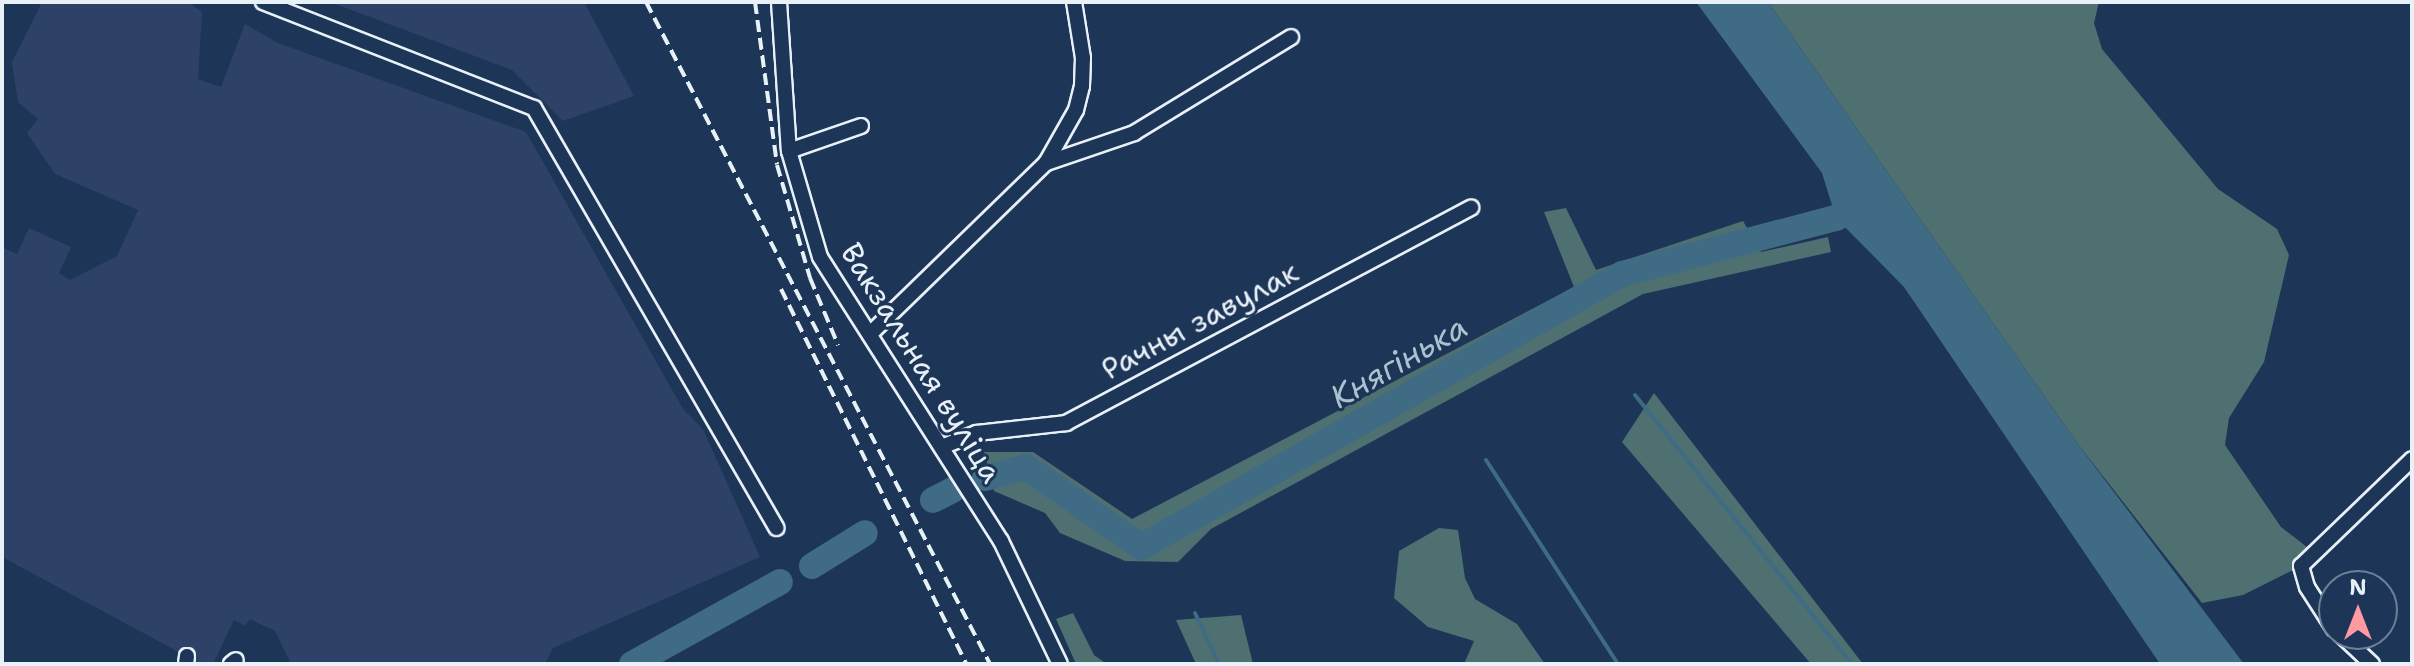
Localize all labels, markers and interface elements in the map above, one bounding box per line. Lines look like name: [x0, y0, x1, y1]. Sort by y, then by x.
street label: Вакзальная вуліца: [833, 237, 1009, 489]
street label: Рачны завулак: [1095, 254, 1305, 388]
water label: Княгінька: [1324, 307, 1474, 417]
north arrow: [2318, 570, 2398, 650]
text: N: [2349, 573, 2367, 602]

